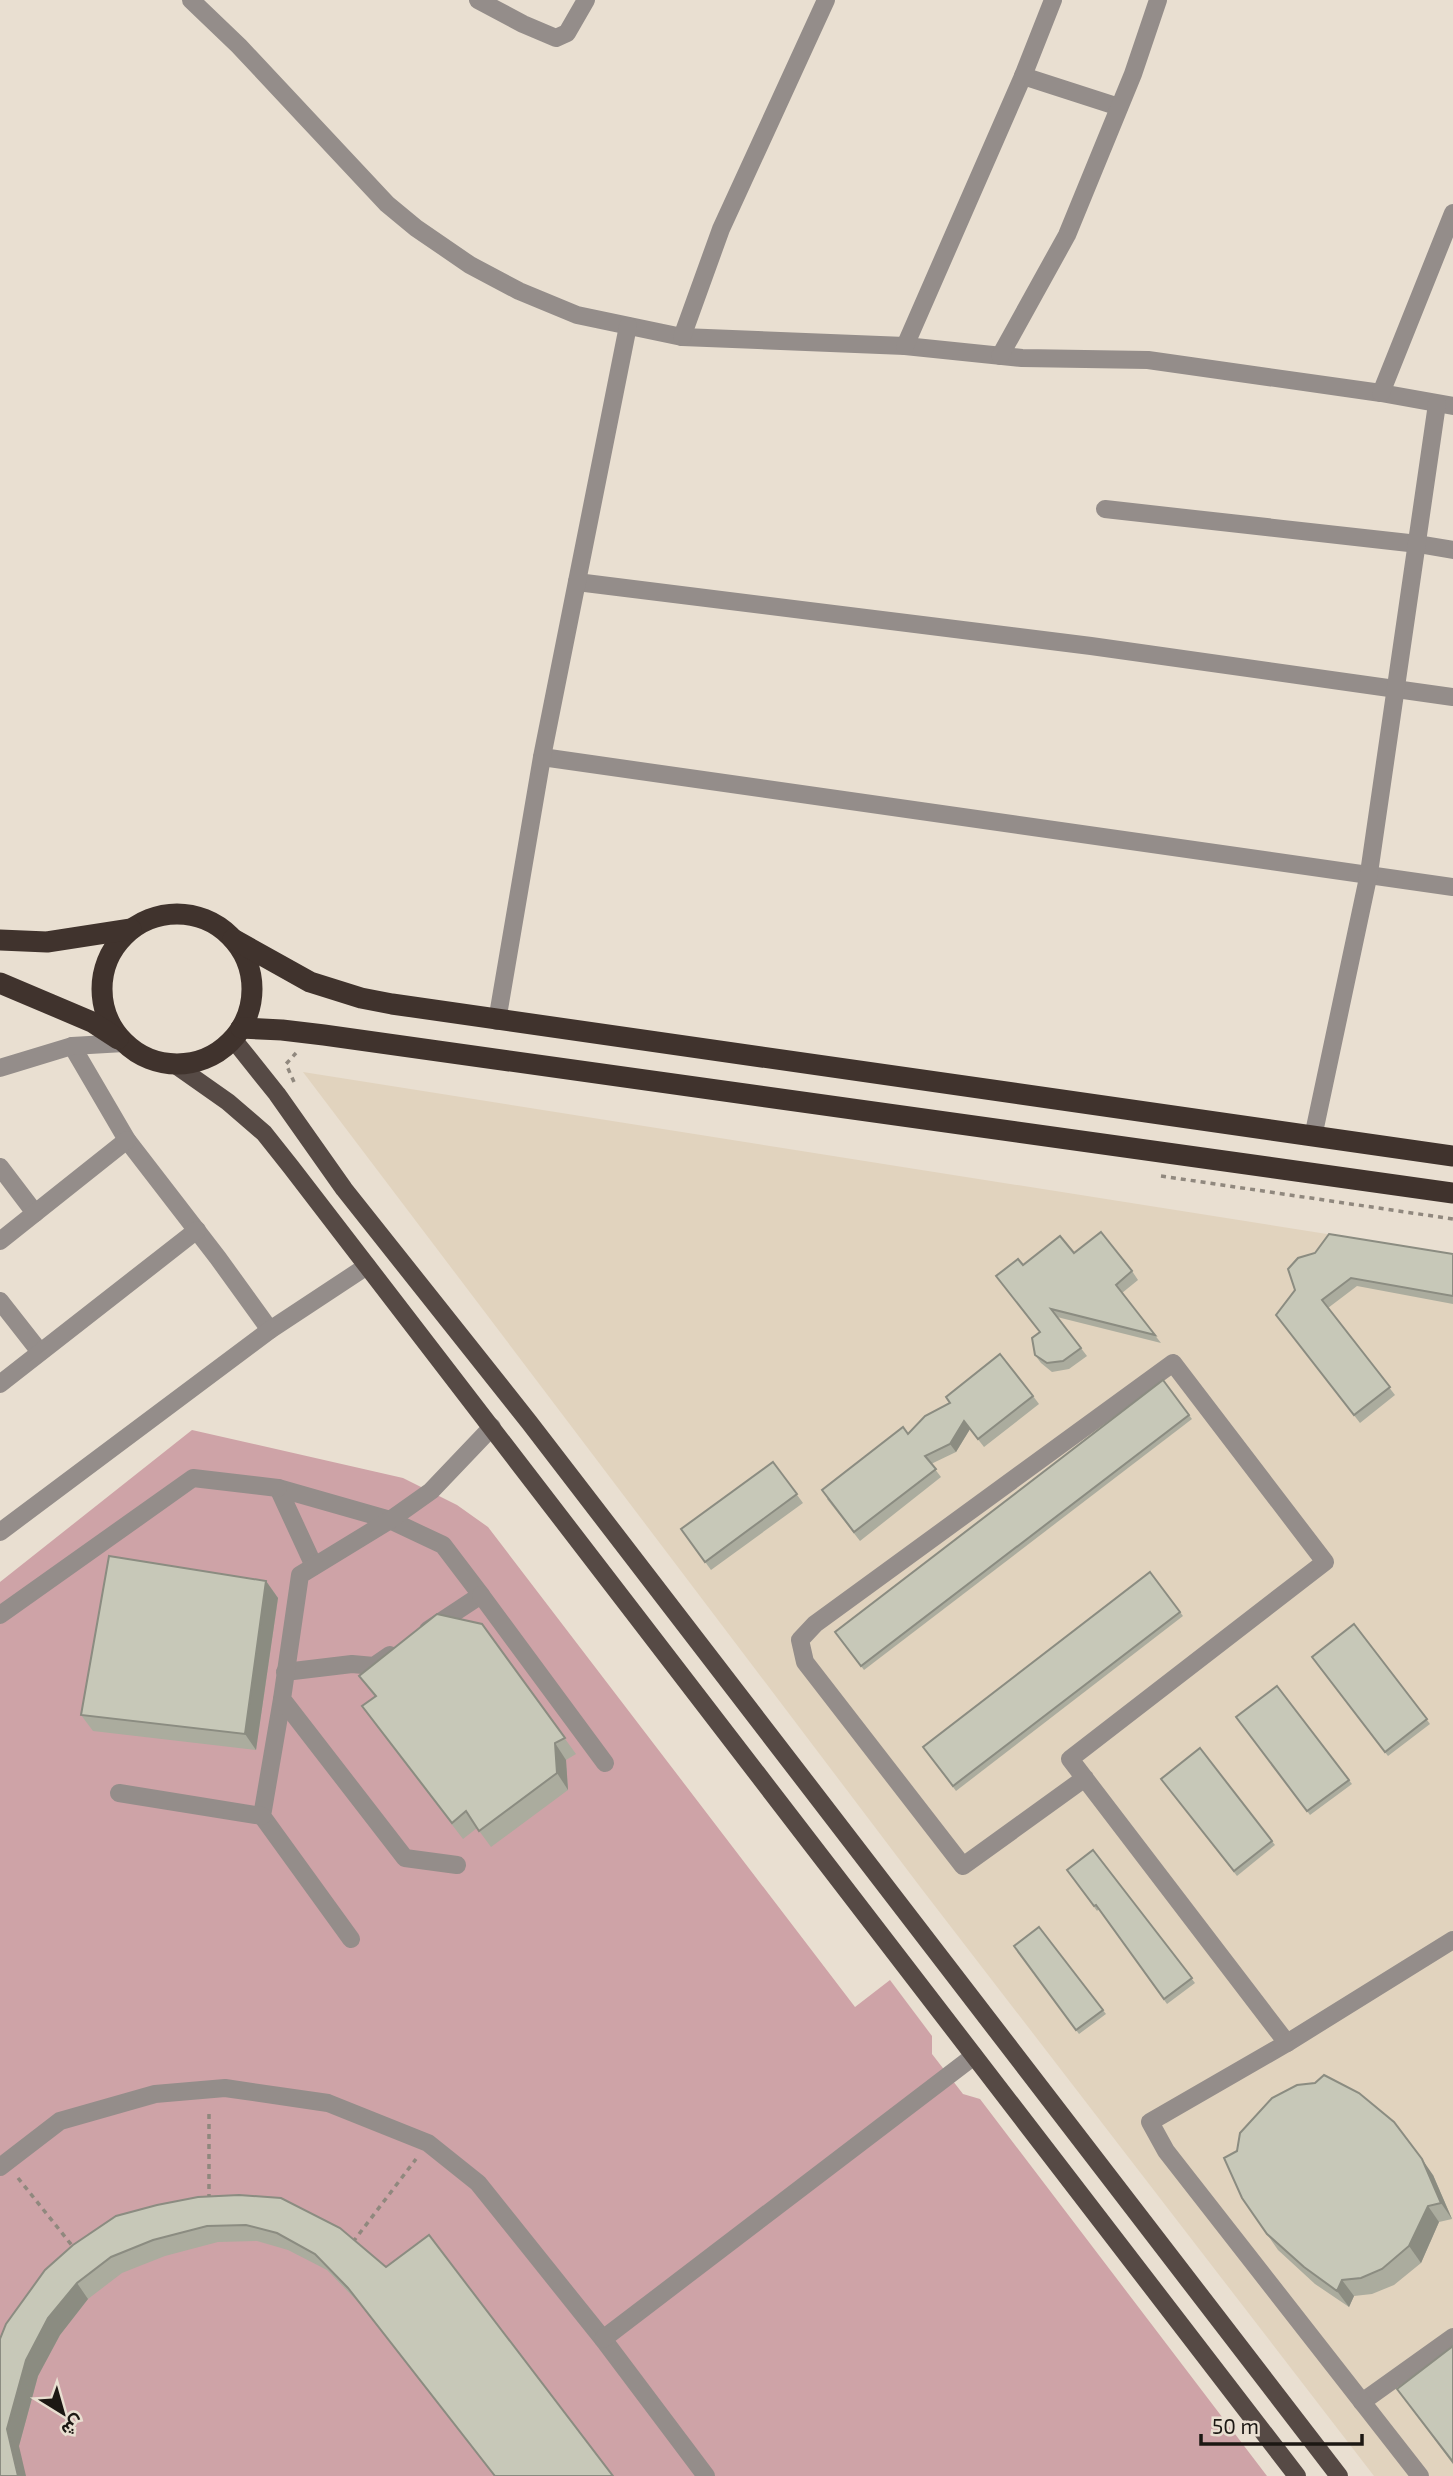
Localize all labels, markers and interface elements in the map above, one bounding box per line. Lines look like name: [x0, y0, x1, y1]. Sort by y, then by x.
north arrow: [28, 2378, 98, 2448]
scale bar: [1201, 2402, 1362, 2446]
text: ش: [57, 2410, 90, 2443]
text: 50 m: [1212, 2413, 1259, 2438]

